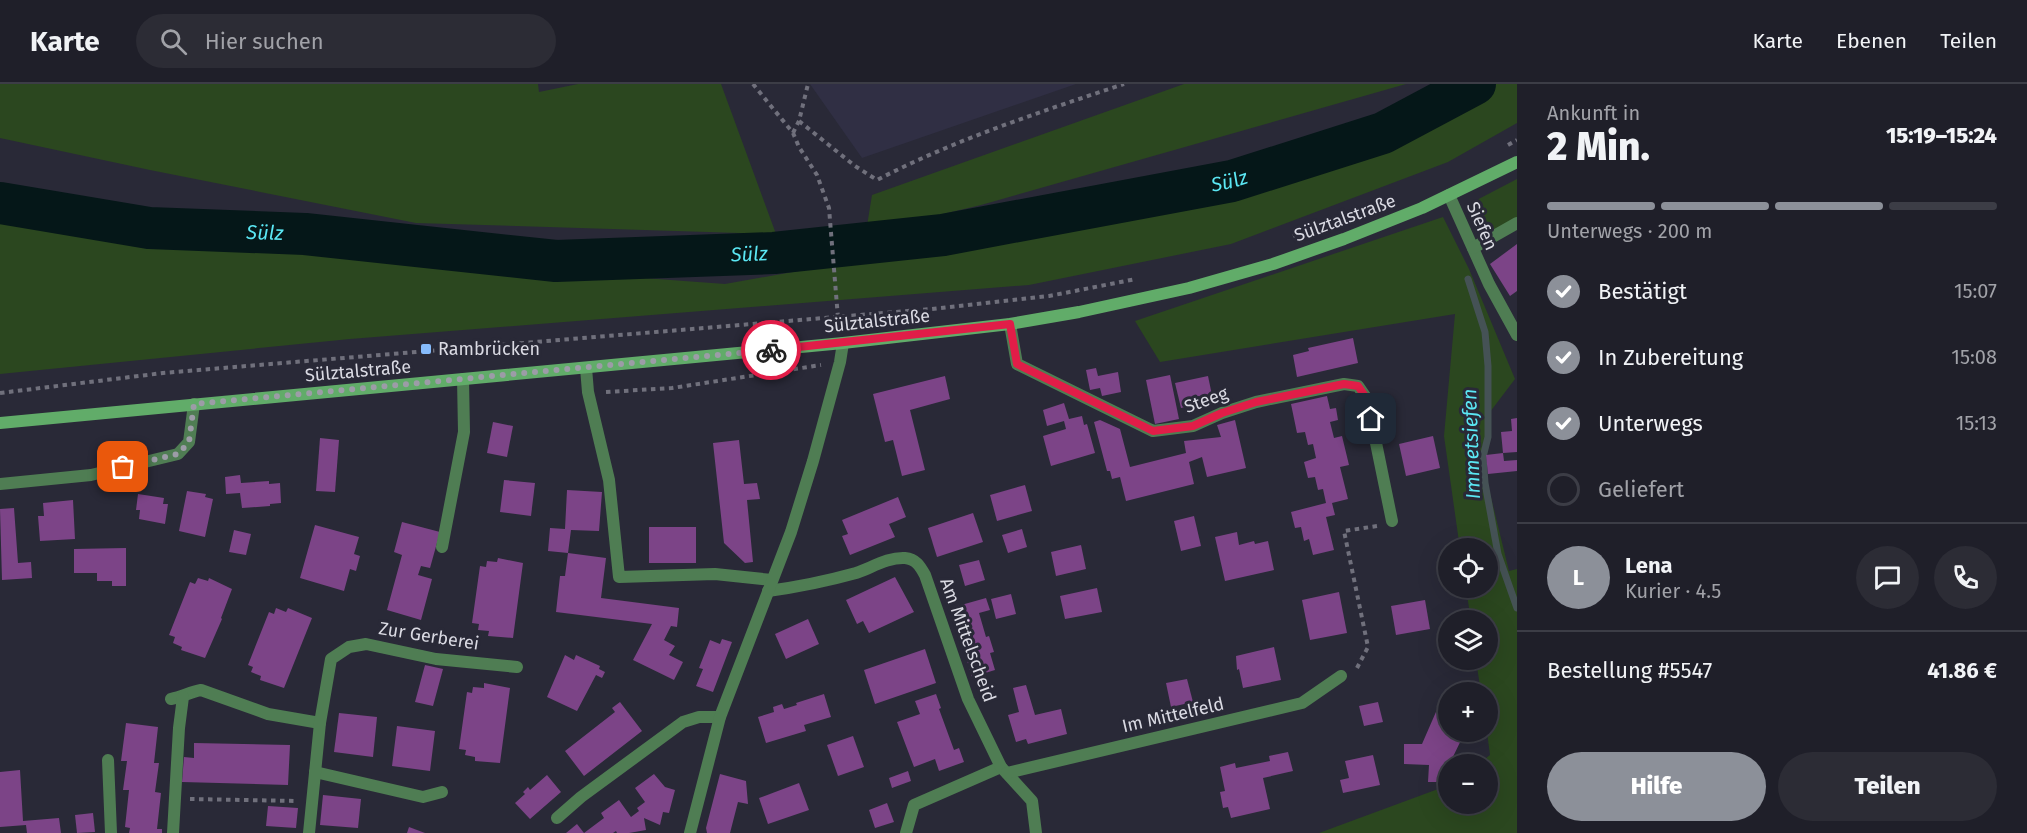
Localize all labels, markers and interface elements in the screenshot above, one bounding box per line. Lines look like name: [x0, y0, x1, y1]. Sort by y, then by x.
search box: [136, 14, 556, 68]
text: Karte: [30, 25, 100, 58]
icon: search: [157, 25, 190, 58]
text: Hier suchen: [205, 28, 324, 55]
text: Karte: [1752, 28, 1803, 54]
text: Ebenen: [1836, 28, 1907, 54]
text: Teilen: [1940, 28, 1997, 54]
text: Ankunft in: [1547, 101, 1640, 125]
text: 15:19–15:24: [1886, 122, 1997, 149]
text: 2 Min.: [1547, 124, 1650, 170]
water label: Sülz: [1208, 165, 1251, 197]
street label: Sülztalstraße: [1291, 189, 1399, 247]
street label: Siefen: [1462, 198, 1502, 254]
text: Unterwegs · 200 m: [1547, 219, 1712, 243]
water label: Sülz: [245, 220, 284, 245]
water label: Sülz: [729, 241, 768, 267]
icon: check: [1547, 275, 1580, 308]
text: Bestätigt: [1598, 278, 1687, 305]
text: 15:07: [1954, 279, 1997, 303]
street label: Sülztalstraße: [823, 305, 931, 337]
courier: [741, 320, 801, 380]
icon: bike: [755, 334, 788, 367]
place label: Rambrücken: [438, 338, 540, 360]
icon: check: [1547, 341, 1580, 374]
marker: Rambrücken: [419, 342, 433, 356]
text: In Zubereitung: [1598, 344, 1743, 371]
text: 15:08: [1951, 345, 1997, 369]
street label: Sülztalstraße: [304, 355, 412, 387]
street label: Steeg: [1181, 382, 1232, 418]
water label: Immetsiefen: [1457, 388, 1485, 500]
pin: [1345, 393, 1396, 444]
icon: home: [1354, 402, 1387, 435]
icon: check: [1547, 407, 1580, 440]
text: Unterwegs: [1598, 410, 1703, 437]
text: 15:13: [1956, 411, 1997, 435]
pin: [97, 441, 148, 492]
icon: bag: [106, 450, 139, 483]
text: Geliefert: [1598, 476, 1684, 503]
map controls: [1438, 538, 1498, 814]
button: locate: [1438, 538, 1498, 598]
button: chat: [1856, 546, 1919, 609]
button: phone: [1934, 546, 1997, 609]
text: Lena: [1625, 552, 1673, 579]
text: L: [1573, 564, 1584, 591]
street label: Am Mittelscheid: [935, 575, 1001, 705]
text: Kurier · 4.5: [1625, 579, 1721, 603]
button: layers: [1438, 610, 1498, 670]
street label: Zur Gerberei: [377, 617, 481, 655]
text: Bestellung #5547: [1547, 657, 1712, 684]
text: 41.86 €: [1927, 657, 1997, 684]
button: +: [1438, 682, 1498, 742]
street label: Im Mittelfeld: [1120, 693, 1226, 737]
button: Hilfe: [1547, 752, 1766, 821]
button: Teilen: [1778, 752, 1997, 821]
button: −: [1438, 754, 1498, 814]

